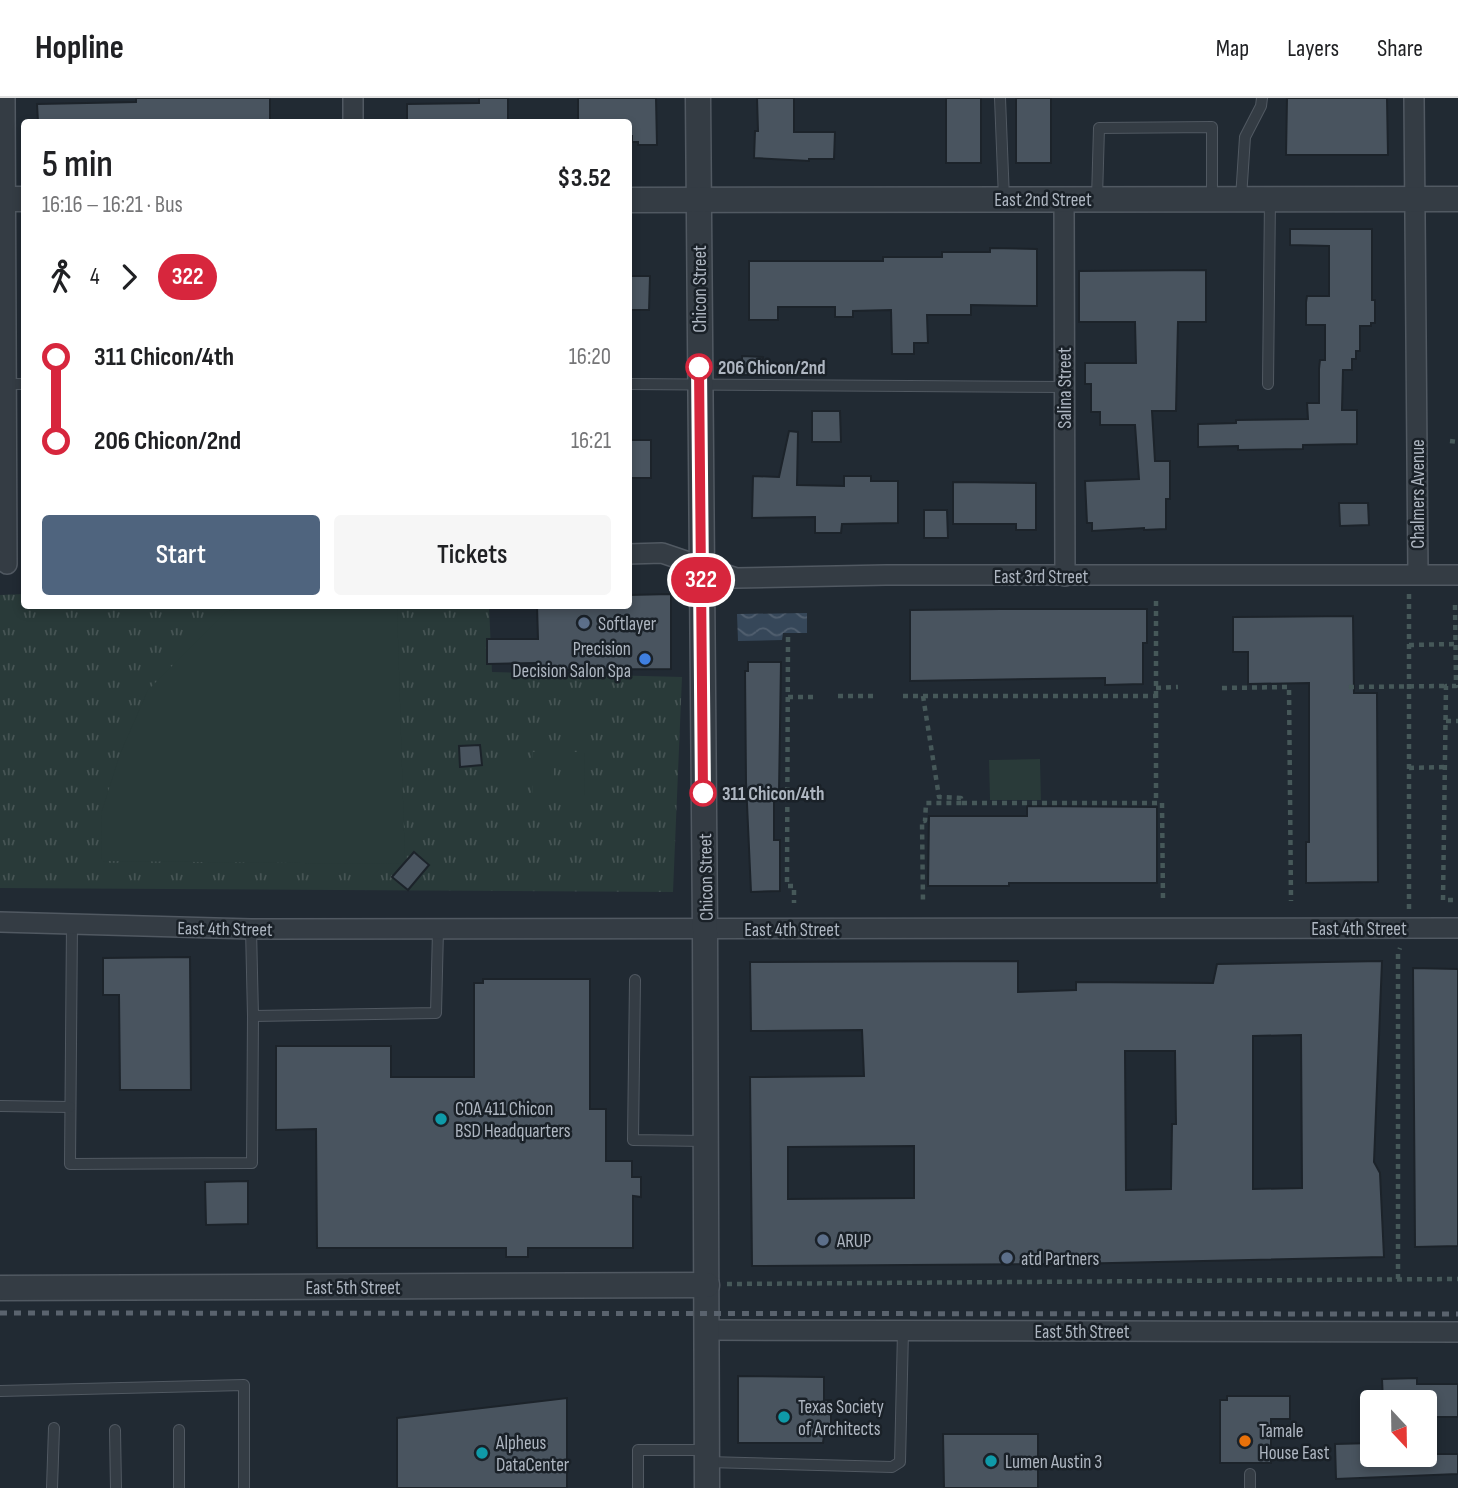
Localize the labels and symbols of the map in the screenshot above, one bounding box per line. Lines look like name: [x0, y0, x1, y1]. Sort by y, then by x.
street label: East 2nd Street: [994, 189, 1092, 212]
street label: Chicon Street: [689, 245, 712, 333]
street label: Salina Street: [1054, 347, 1077, 429]
marker: 206 Chicon/2nd: [686, 354, 712, 380]
place label: 206 Chicon/2nd: [718, 357, 825, 380]
street label: Chalmers Avenue: [1407, 439, 1430, 549]
line badge: 322: [661, 557, 741, 603]
street label: East 3rd Street: [994, 566, 1089, 589]
place label: Softlayer: [598, 613, 657, 636]
marker: Softlayer: [576, 615, 592, 631]
place label: Precision Decision Salon Spa: [512, 638, 631, 683]
marker: Precision Decision Salon Spa: [637, 651, 653, 667]
marker: 311 Chicon/4th: [690, 780, 716, 806]
place label: 311 Chicon/4th: [722, 783, 824, 806]
street label: Chicon Street: [694, 833, 719, 921]
street label: East 4th Street: [177, 917, 273, 942]
street label: East 4th Street: [1311, 918, 1407, 941]
street label: East 4th Street: [744, 919, 840, 942]
place label: COA 411 Chicon BSD Headquarters: [455, 1098, 571, 1143]
marker: COA 411 Chicon BSD Headquarters: [433, 1111, 449, 1127]
place label: ARUP: [836, 1230, 871, 1253]
marker: ARUP: [815, 1232, 831, 1248]
place label: atd Partners: [1021, 1248, 1099, 1271]
marker: atd Partners: [999, 1250, 1015, 1266]
street label: East 5th Street: [305, 1277, 401, 1300]
street label: East 5th Street: [1034, 1321, 1130, 1344]
north arrow: [1360, 1390, 1437, 1466]
place label: Texas Society of Architects: [798, 1396, 885, 1441]
marker: Texas Society of Architects: [776, 1409, 792, 1425]
place label: Tamale House East: [1259, 1420, 1330, 1465]
place label: Alpheus DataCenter: [495, 1432, 570, 1477]
marker: Tamale House East: [1237, 1433, 1253, 1449]
marker: Alpheus DataCenter: [474, 1445, 490, 1461]
place label: Lumen Austin 3: [1005, 1451, 1102, 1474]
marker: Lumen Austin 3: [983, 1453, 999, 1469]

